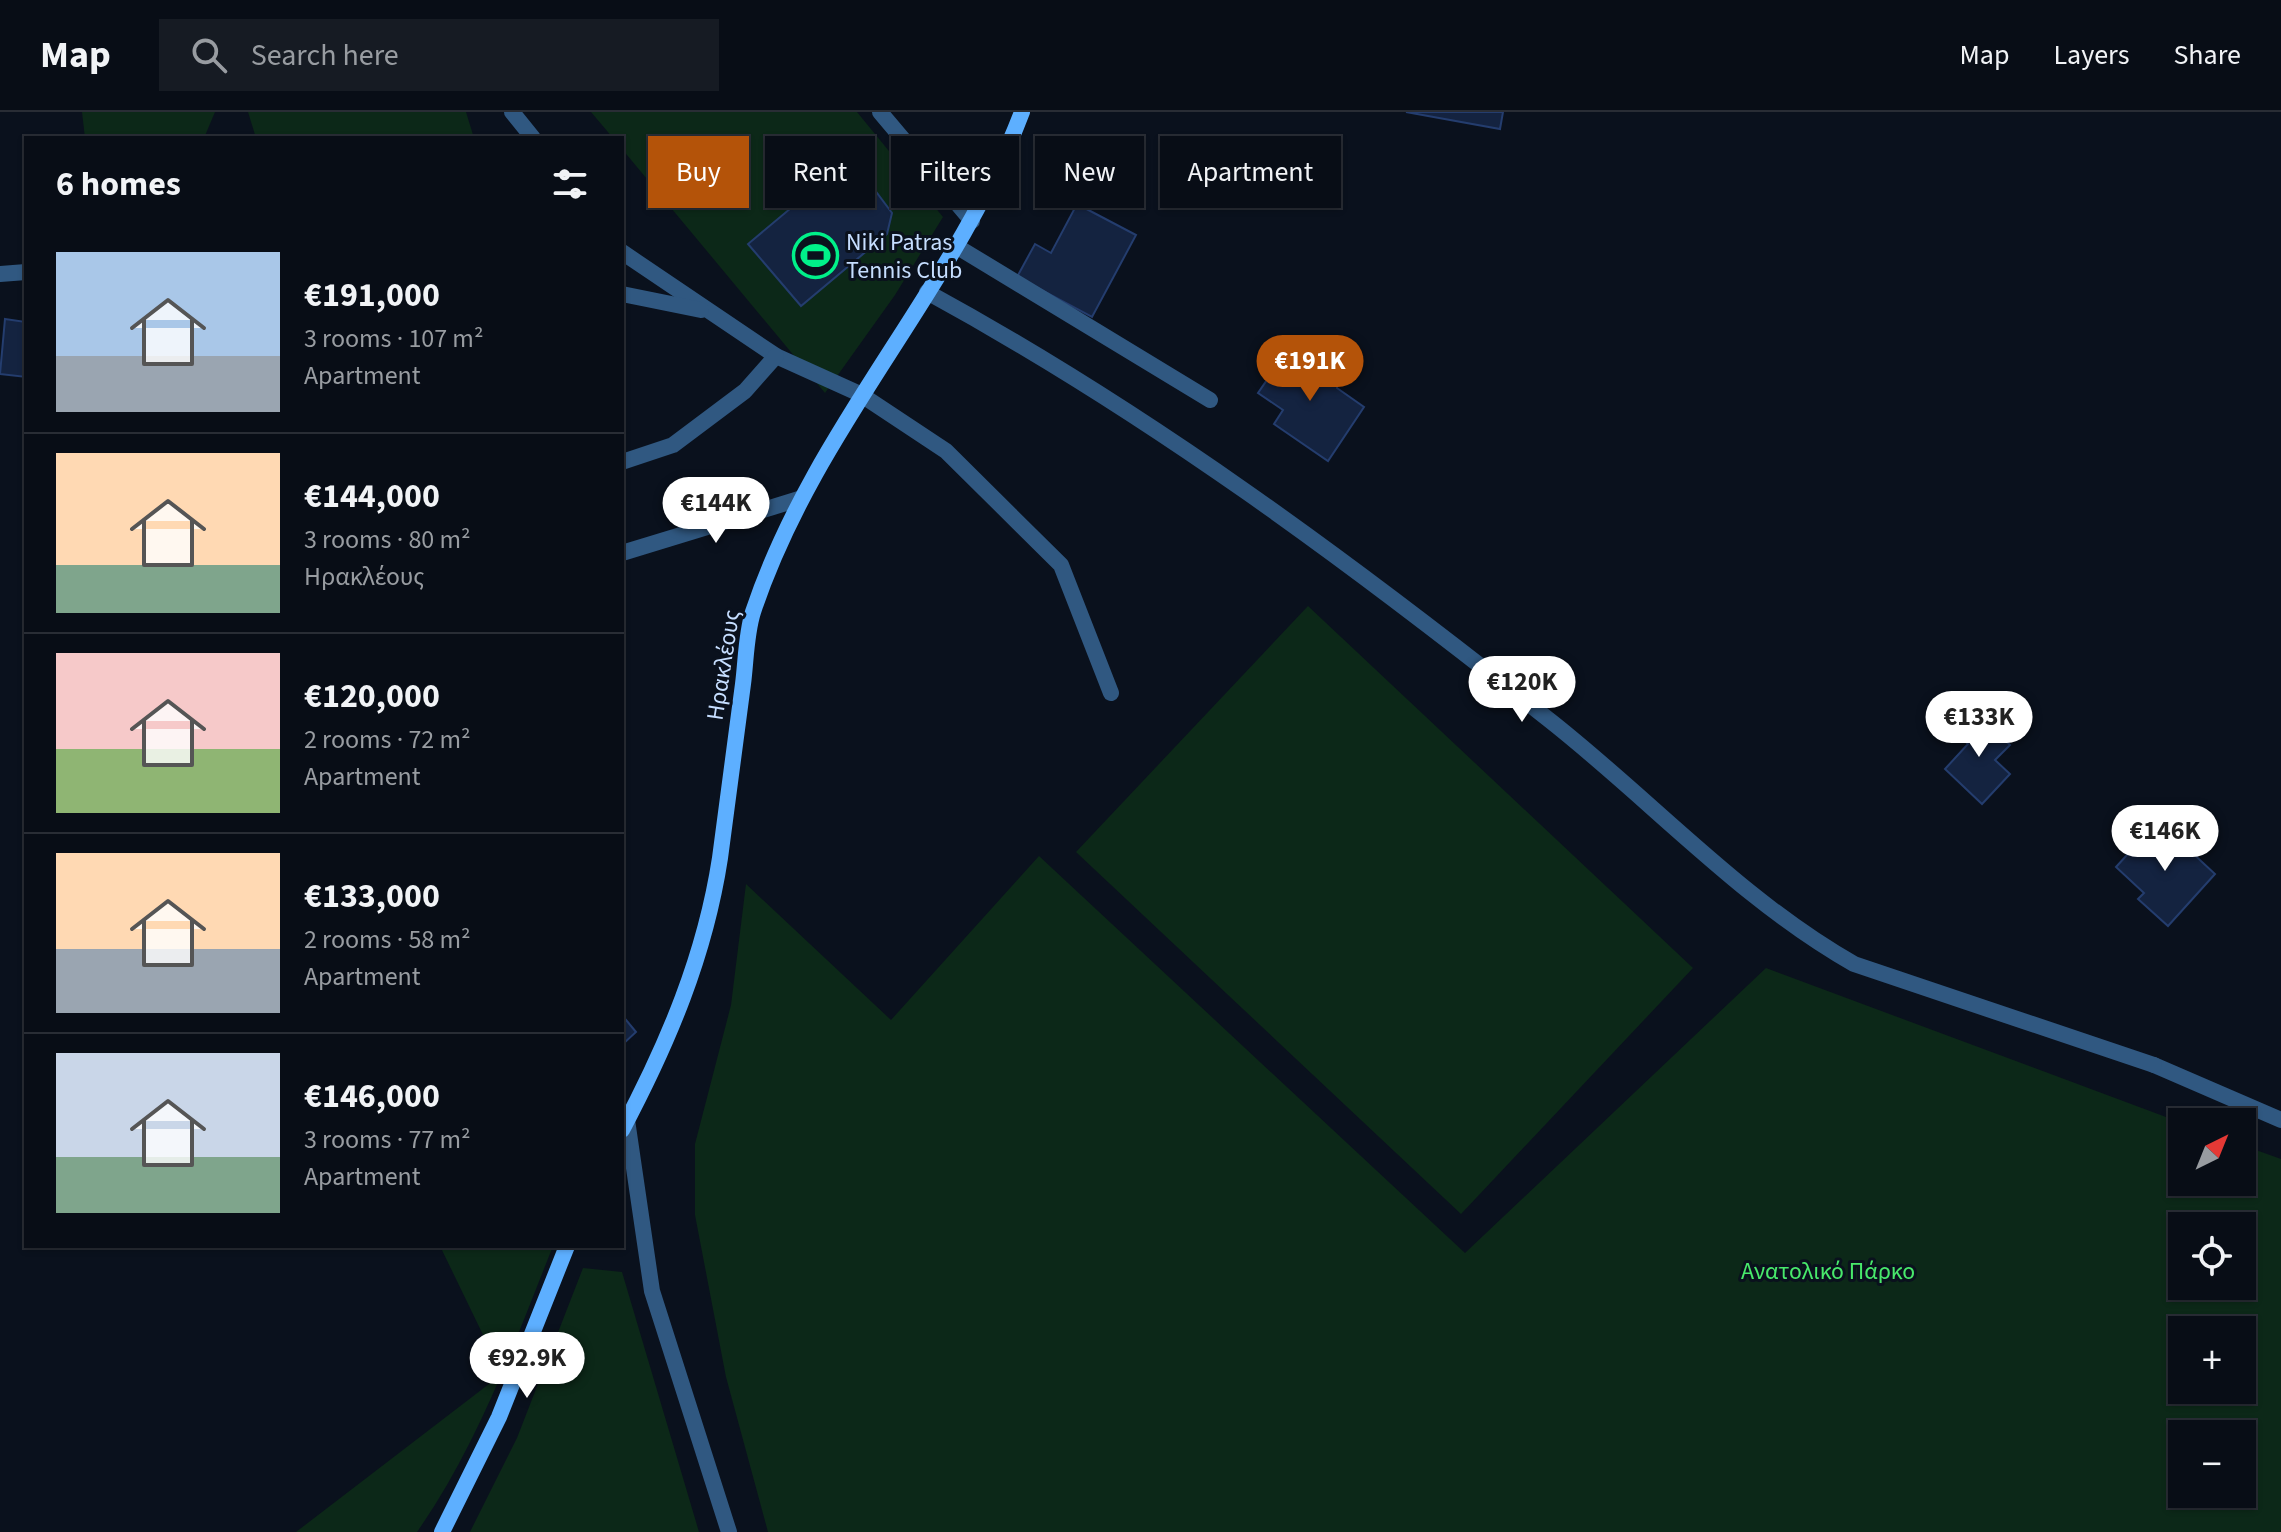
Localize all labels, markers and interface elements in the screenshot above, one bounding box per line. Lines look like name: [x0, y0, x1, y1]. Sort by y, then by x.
search box: [159, 19, 719, 91]
text: Map: [40, 28, 111, 82]
icon: search: [187, 33, 231, 77]
text: Search here: [251, 34, 399, 77]
text: Map: [1959, 35, 2009, 75]
text: Layers: [2053, 35, 2129, 75]
text: Share: [2173, 35, 2241, 75]
chip: Buy: [648, 136, 749, 208]
chip: Rent: [765, 136, 875, 208]
chip: Filters: [891, 136, 1019, 208]
chip: New: [1035, 136, 1144, 208]
chip: Apartment: [1160, 136, 1341, 208]
text: 6 homes: [56, 160, 181, 209]
icon: filters: [548, 162, 592, 206]
place label: Niki Patras Tennis Club: [846, 225, 962, 288]
sports icon: Niki Patras Tennis Club: [791, 232, 839, 280]
text: €191,000: [304, 271, 440, 320]
icon: home: [120, 284, 216, 380]
text: 3 rooms · 107 m²: [304, 320, 483, 357]
pin: €191K: [1254, 335, 1366, 403]
text: €191K: [1275, 342, 1345, 379]
text: Apartment: [304, 357, 421, 394]
text: €144,000: [304, 472, 440, 521]
pin: €144K: [660, 477, 772, 545]
text: €144K: [681, 484, 751, 521]
icon: home: [120, 485, 216, 581]
text: 3 rooms · 80 m²: [304, 521, 471, 558]
text: Ηρακλέους: [304, 558, 425, 595]
street label: Ηρακλέους: [698, 607, 749, 723]
pin: €120K: [1466, 656, 1578, 724]
text: €120K: [1487, 663, 1557, 700]
text: €120,000: [304, 672, 440, 721]
icon: home: [120, 685, 216, 781]
pin: €133K: [1923, 691, 2035, 759]
text: €133K: [1944, 698, 2014, 735]
text: 2 rooms · 72 m²: [304, 721, 471, 758]
text: Apartment: [304, 758, 421, 795]
pin: €146K: [2109, 805, 2221, 873]
text: €146K: [2130, 812, 2200, 849]
text: €133,000: [304, 872, 440, 921]
icon: home: [120, 885, 216, 981]
text: 2 rooms · 58 m²: [304, 921, 471, 958]
text: Apartment: [304, 958, 421, 995]
text: €146,000: [304, 1072, 440, 1121]
icon: home: [120, 1085, 216, 1181]
north arrow: [2168, 1108, 2256, 1196]
map controls: [2168, 1108, 2256, 1508]
text: 3 rooms · 77 m²: [304, 1121, 471, 1158]
text: Apartment: [304, 1158, 421, 1195]
button: locate: [2168, 1212, 2256, 1300]
park label: Ανατολικό Πάρκο: [1741, 1254, 1915, 1289]
button: +: [2168, 1316, 2256, 1404]
pin: €92.9K: [462, 1332, 592, 1400]
text: €92.9K: [488, 1339, 566, 1376]
button: −: [2168, 1420, 2256, 1508]

